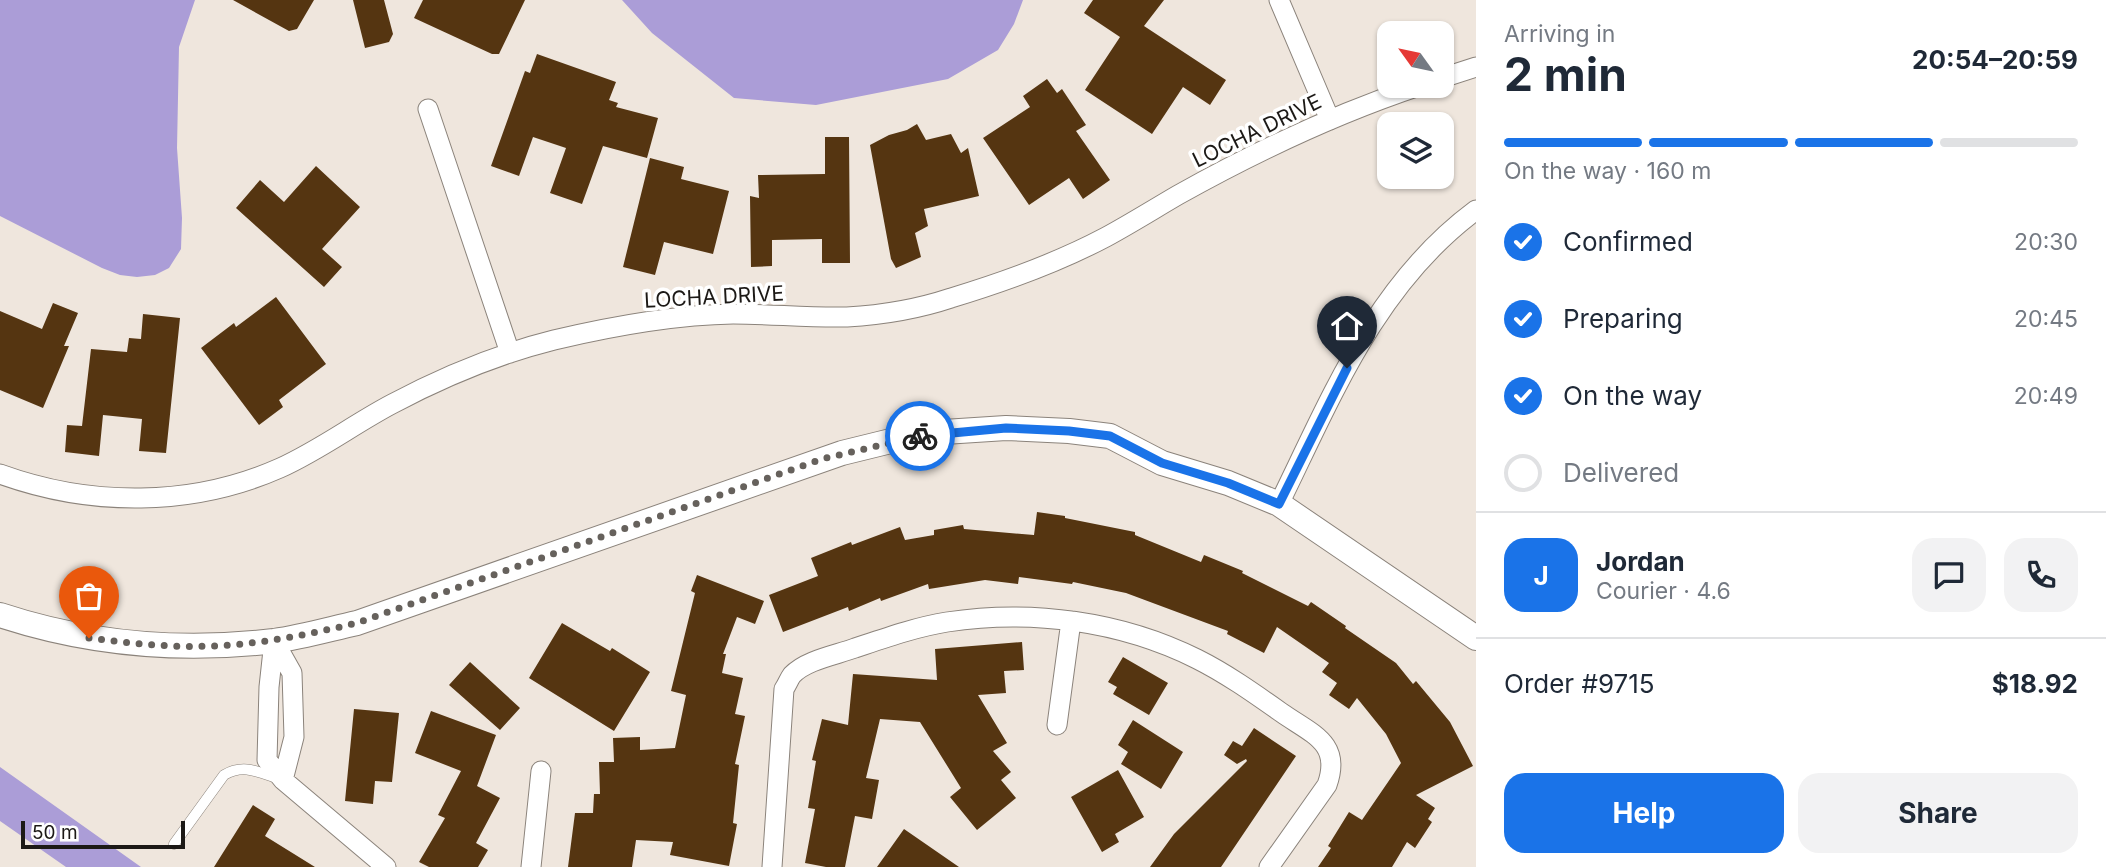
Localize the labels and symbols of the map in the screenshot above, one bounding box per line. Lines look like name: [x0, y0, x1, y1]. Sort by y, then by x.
north arrow: [1377, 21, 1454, 98]
street label: LOCHA DRIVE: [1188, 89, 1325, 172]
street label: LOCHA DRIVE: [643, 280, 785, 313]
pin: [1317, 296, 1377, 368]
courier: [885, 401, 955, 471]
pin: [59, 566, 119, 638]
scale bar: [21, 818, 186, 850]

